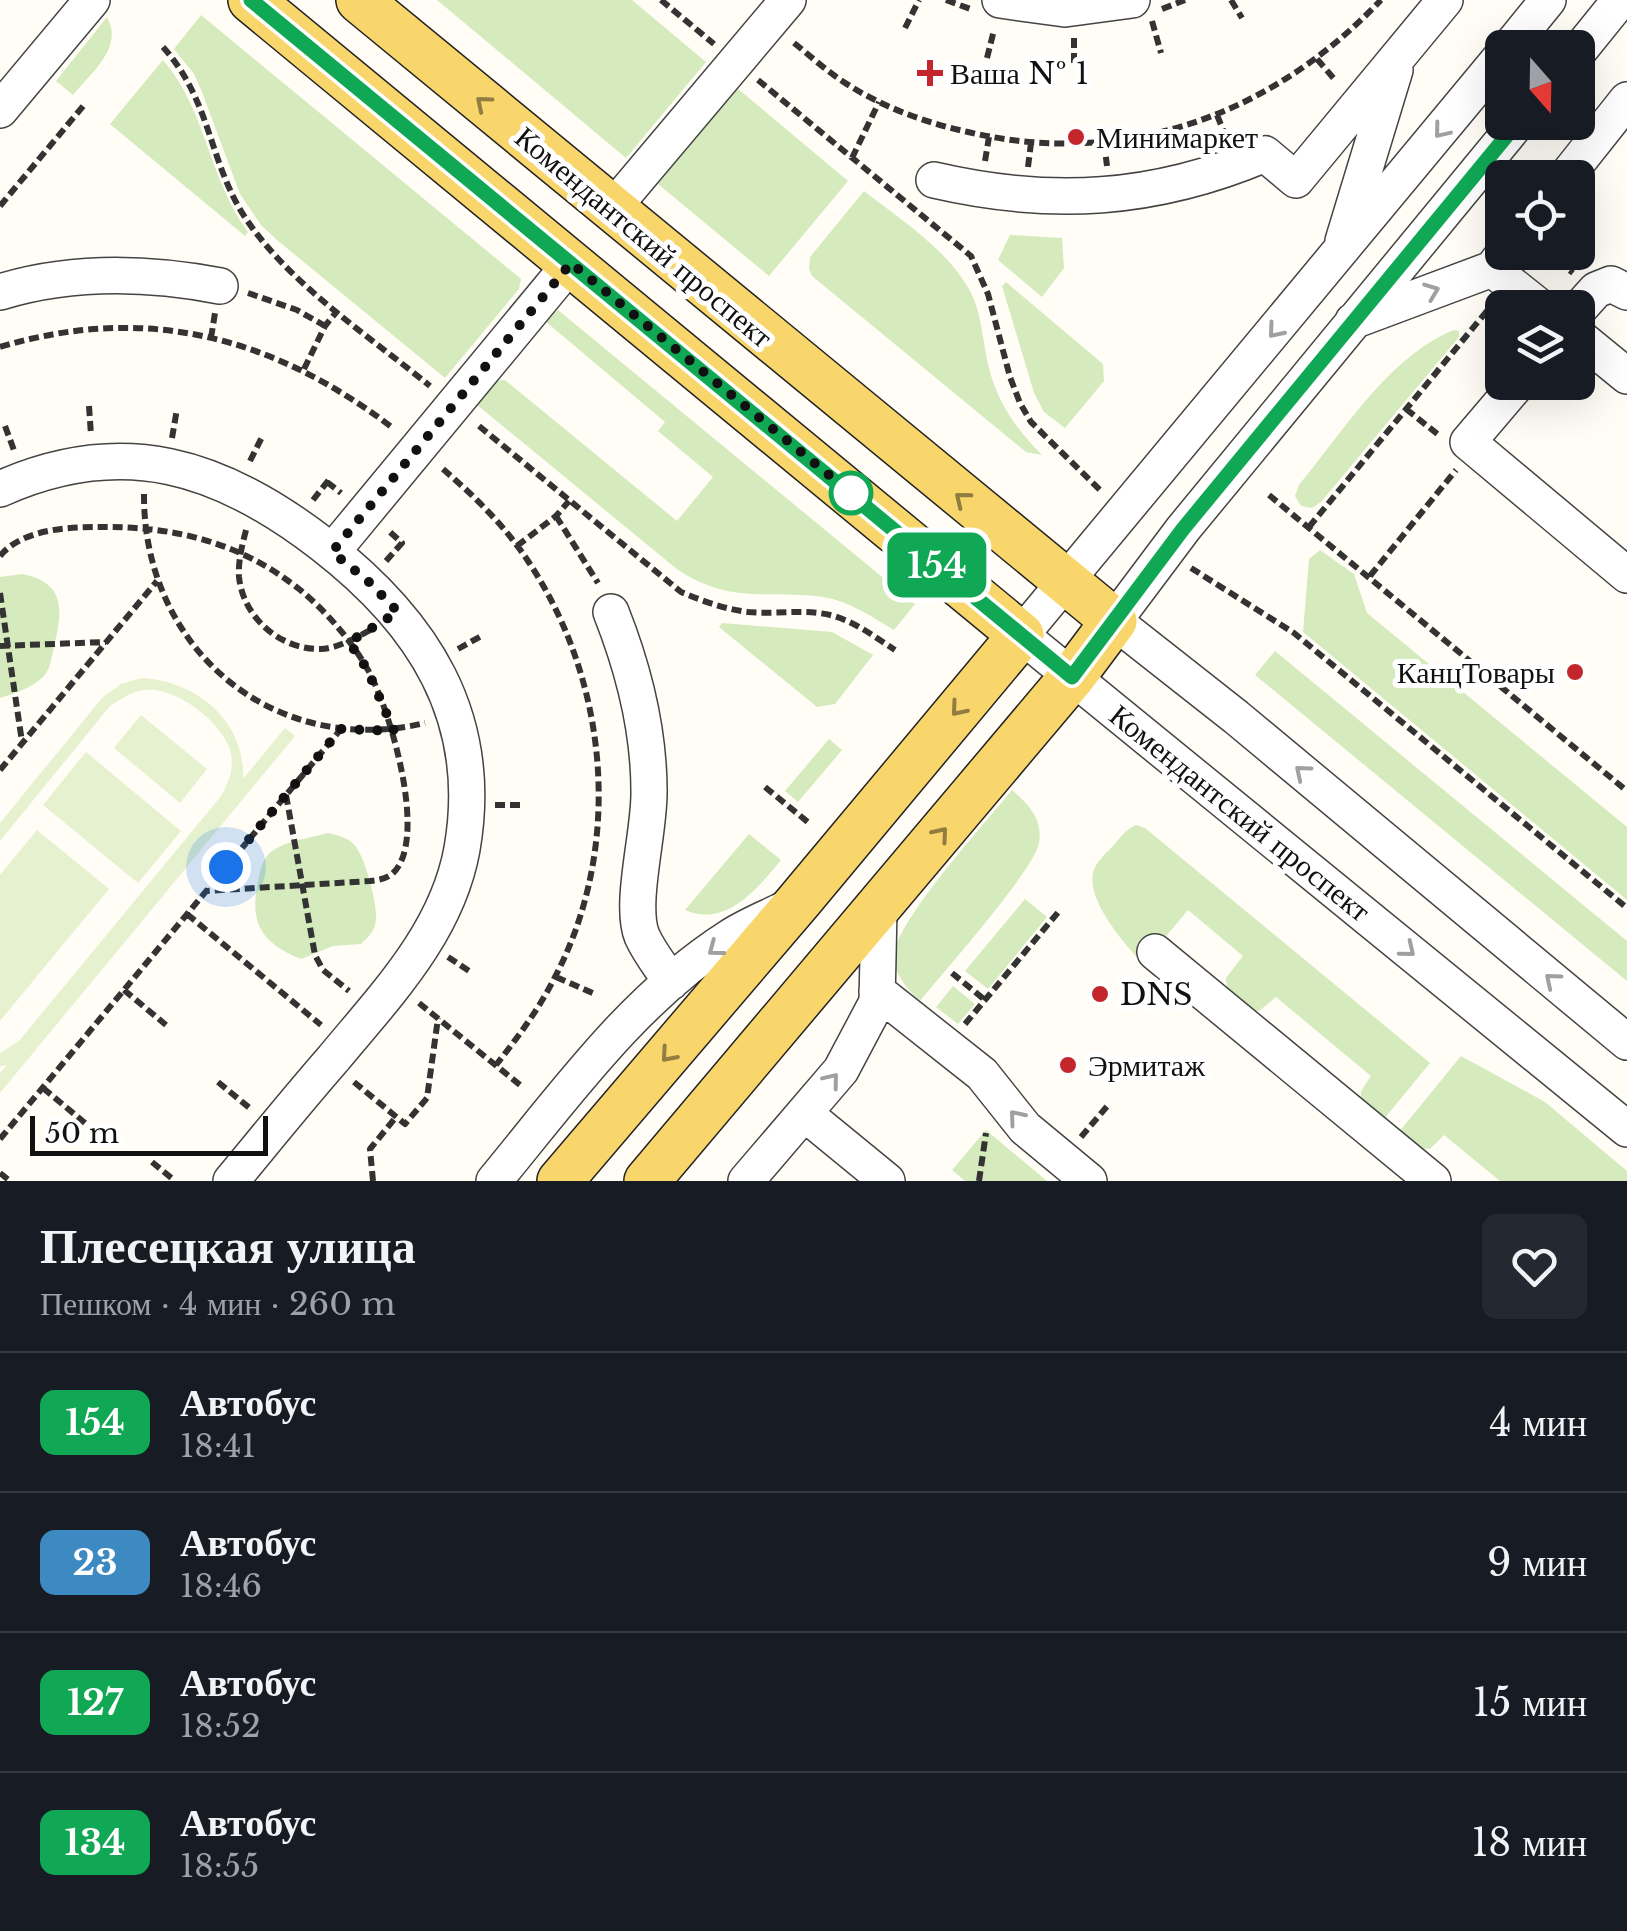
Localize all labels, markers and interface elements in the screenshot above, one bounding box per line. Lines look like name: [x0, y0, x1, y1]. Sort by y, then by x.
north arrow: [1485, 30, 1595, 140]
map controls: [1485, 30, 1595, 400]
place label: Ваша № 1: [950, 55, 1089, 92]
marker: Ваша № 1: [919, 62, 941, 84]
one-way arrow: [476, 97, 494, 115]
street label: Комендантский проспект: [508, 118, 780, 356]
place label: Минимаркет: [1096, 119, 1258, 156]
one-way arrow: [1435, 120, 1453, 138]
marker: Минимаркет: [1065, 126, 1087, 148]
button: locate: [1485, 160, 1595, 270]
one-way arrow: [1422, 283, 1439, 303]
button: layers: [1485, 290, 1595, 400]
one-way arrow: [1268, 319, 1286, 338]
unlabelled marker: [830, 472, 872, 514]
one-way arrow: [955, 492, 973, 510]
line badge: 154: [880, 532, 994, 598]
text: 154: [907, 544, 967, 587]
place label: КанцТовары: [1397, 654, 1555, 691]
marker: КанцТовары: [1564, 661, 1586, 683]
street label: Комендантский проспект: [1102, 696, 1378, 930]
one-way arrow: [952, 698, 970, 716]
one-way arrow: [1295, 766, 1313, 784]
one-way arrow: [929, 827, 947, 845]
your location: [201, 842, 251, 892]
one-way arrow: [708, 938, 726, 955]
one-way arrow: [1396, 938, 1414, 956]
one-way arrow: [1545, 974, 1563, 992]
place label: DNS: [1120, 976, 1192, 1013]
marker: DNS: [1089, 983, 1111, 1005]
one-way arrow: [661, 1043, 679, 1062]
place label: Эрмитаж: [1088, 1047, 1205, 1084]
marker: Эрмитаж: [1057, 1054, 1079, 1076]
one-way arrow: [820, 1074, 838, 1092]
one-way arrow: [1010, 1110, 1028, 1128]
scale bar: [30, 1111, 268, 1156]
text: 50 m: [45, 1116, 119, 1151]
button: heart: [1482, 1214, 1587, 1319]
text: Плесецкая улица: [40, 1216, 416, 1276]
text: Пешком · 4 мин · 260 m: [40, 1284, 396, 1324]
text: Автобус: [180, 1379, 316, 1426]
text: 4 мин: [1489, 1399, 1587, 1446]
text: 154: [65, 1401, 125, 1444]
text: 18:41: [180, 1426, 256, 1466]
text: Автобус: [180, 1519, 316, 1566]
text: 9 мин: [1487, 1539, 1587, 1586]
text: 23: [72, 1541, 118, 1584]
text: 18:46: [180, 1566, 262, 1606]
text: Автобус: [180, 1659, 316, 1706]
text: 15 мин: [1473, 1679, 1587, 1726]
text: 127: [67, 1681, 123, 1724]
text: 18:52: [180, 1706, 261, 1746]
text: Автобус: [180, 1799, 316, 1846]
text: 18 мин: [1471, 1819, 1587, 1866]
text: 134: [65, 1821, 125, 1864]
text: 18:55: [180, 1846, 259, 1886]

